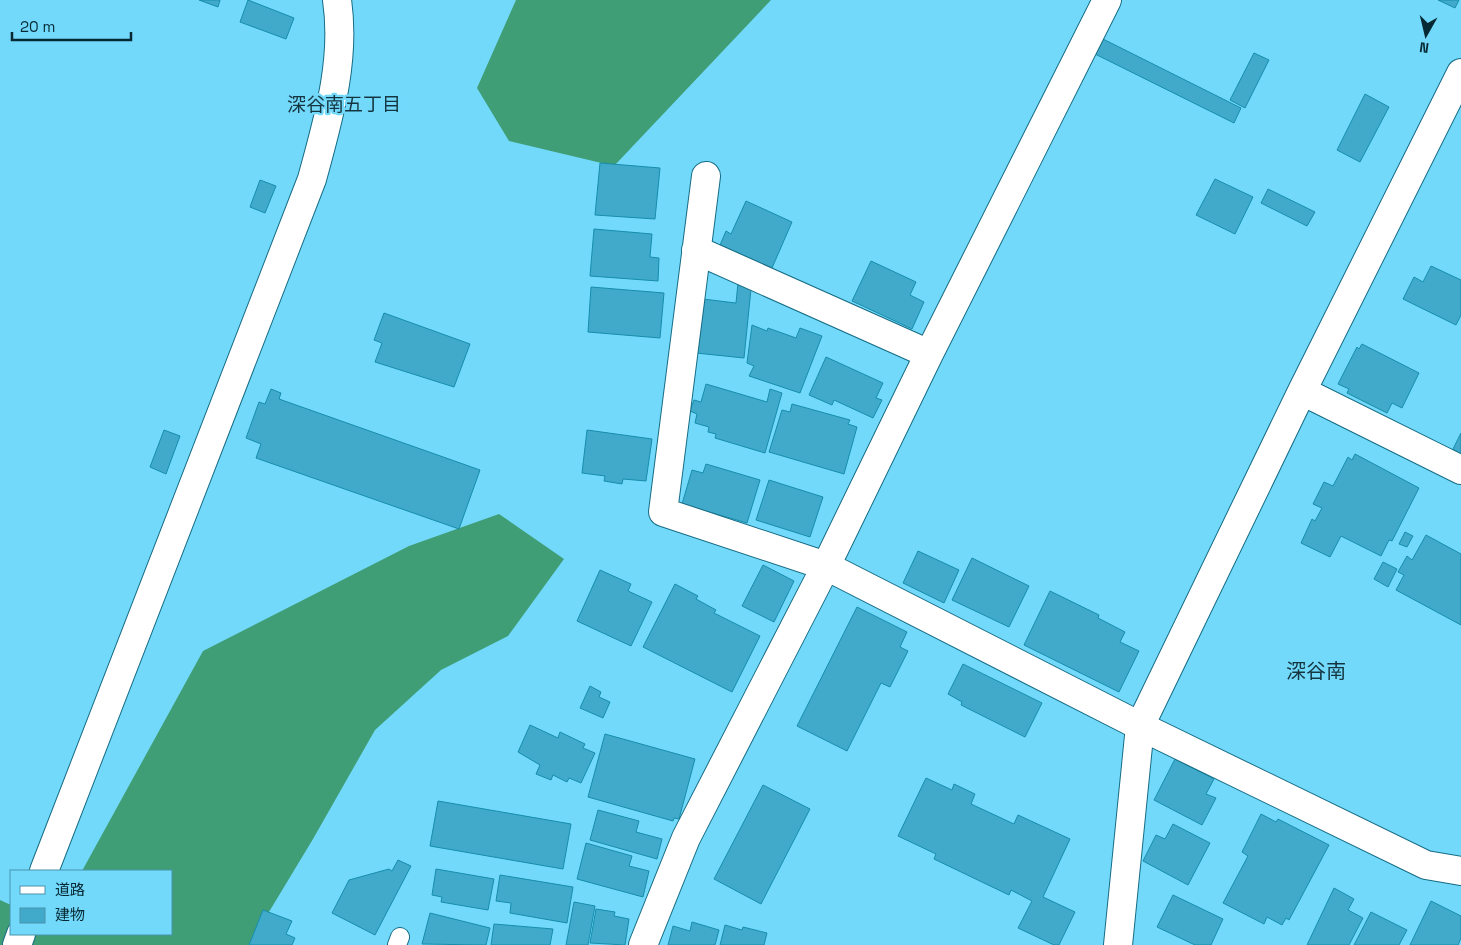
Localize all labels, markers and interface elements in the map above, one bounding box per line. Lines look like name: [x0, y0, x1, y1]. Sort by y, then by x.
scale bar: [12, 10, 131, 42]
north arrow: [1401, 10, 1451, 60]
text: 20 m: [20, 17, 55, 36]
text: N: [1418, 38, 1430, 57]
district label: 深谷南五丁目: [287, 92, 401, 117]
district label: 深谷南: [1286, 658, 1346, 684]
legend: [10, 870, 172, 935]
text: 道路: [55, 880, 85, 899]
text: 建物: [55, 905, 85, 924]

